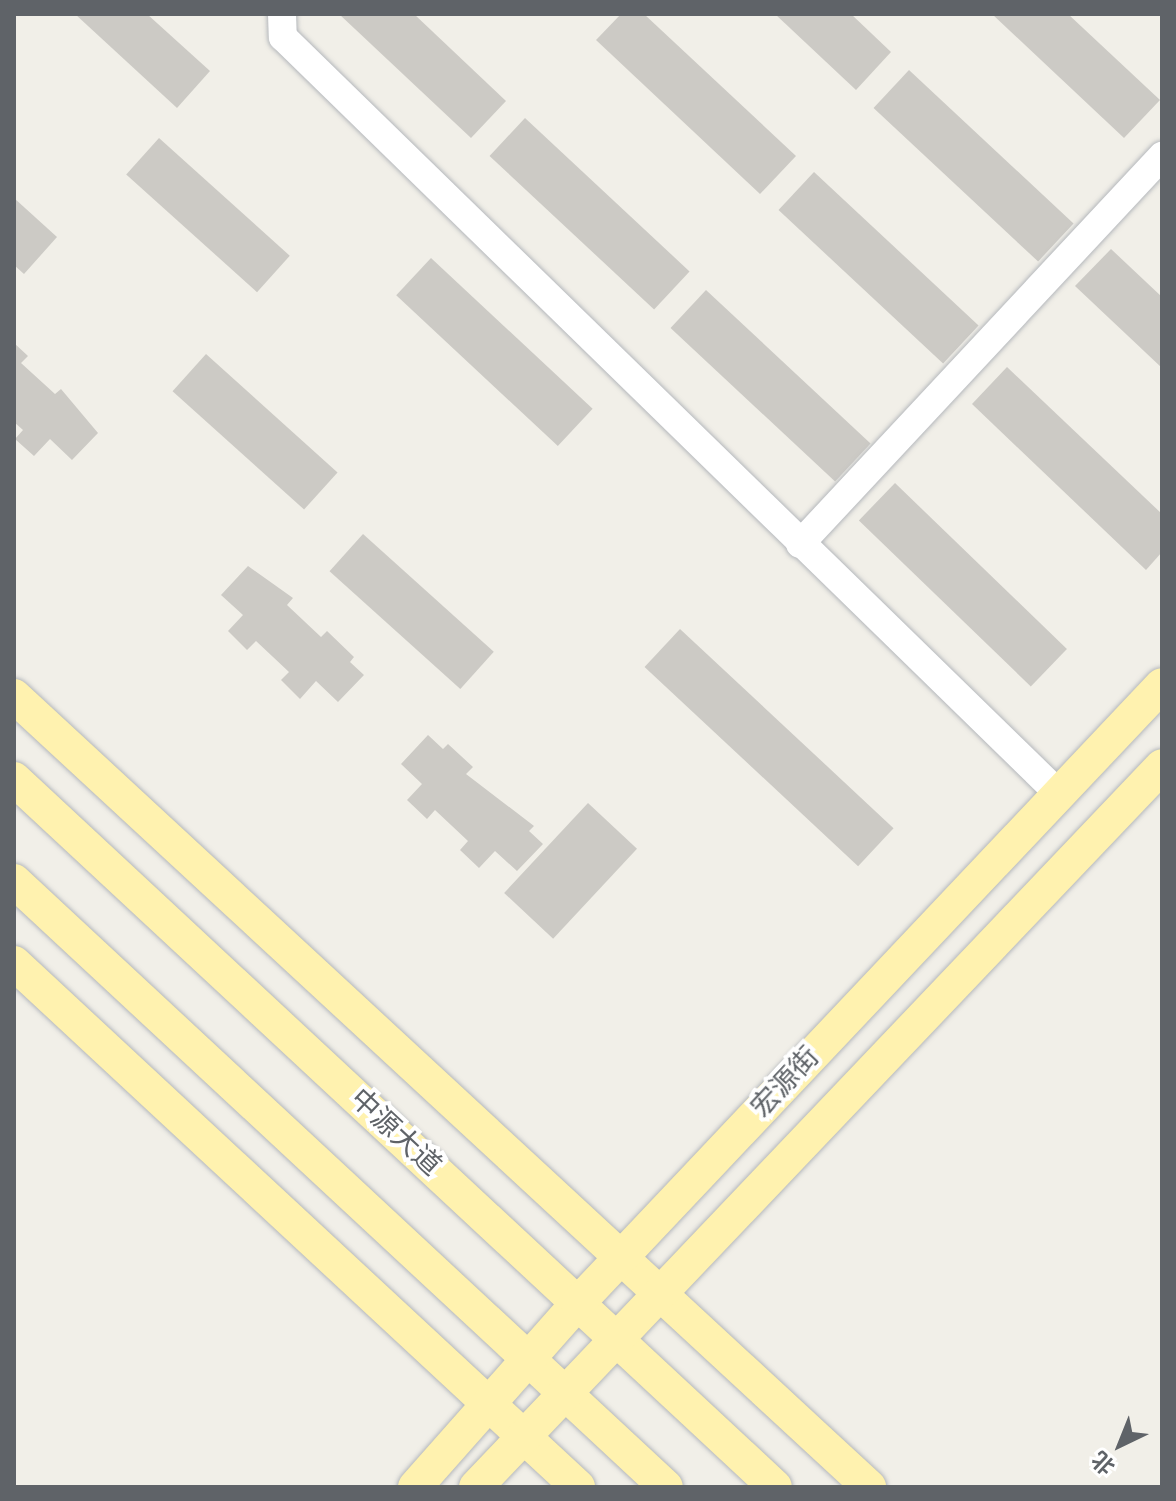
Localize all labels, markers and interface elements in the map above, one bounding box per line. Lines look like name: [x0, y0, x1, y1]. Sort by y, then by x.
street label: 宏源街: [745, 1041, 827, 1125]
street label: 中源大道: [343, 1083, 447, 1183]
north arrow: [1080, 1405, 1160, 1485]
text: 北: [1088, 1447, 1119, 1478]

